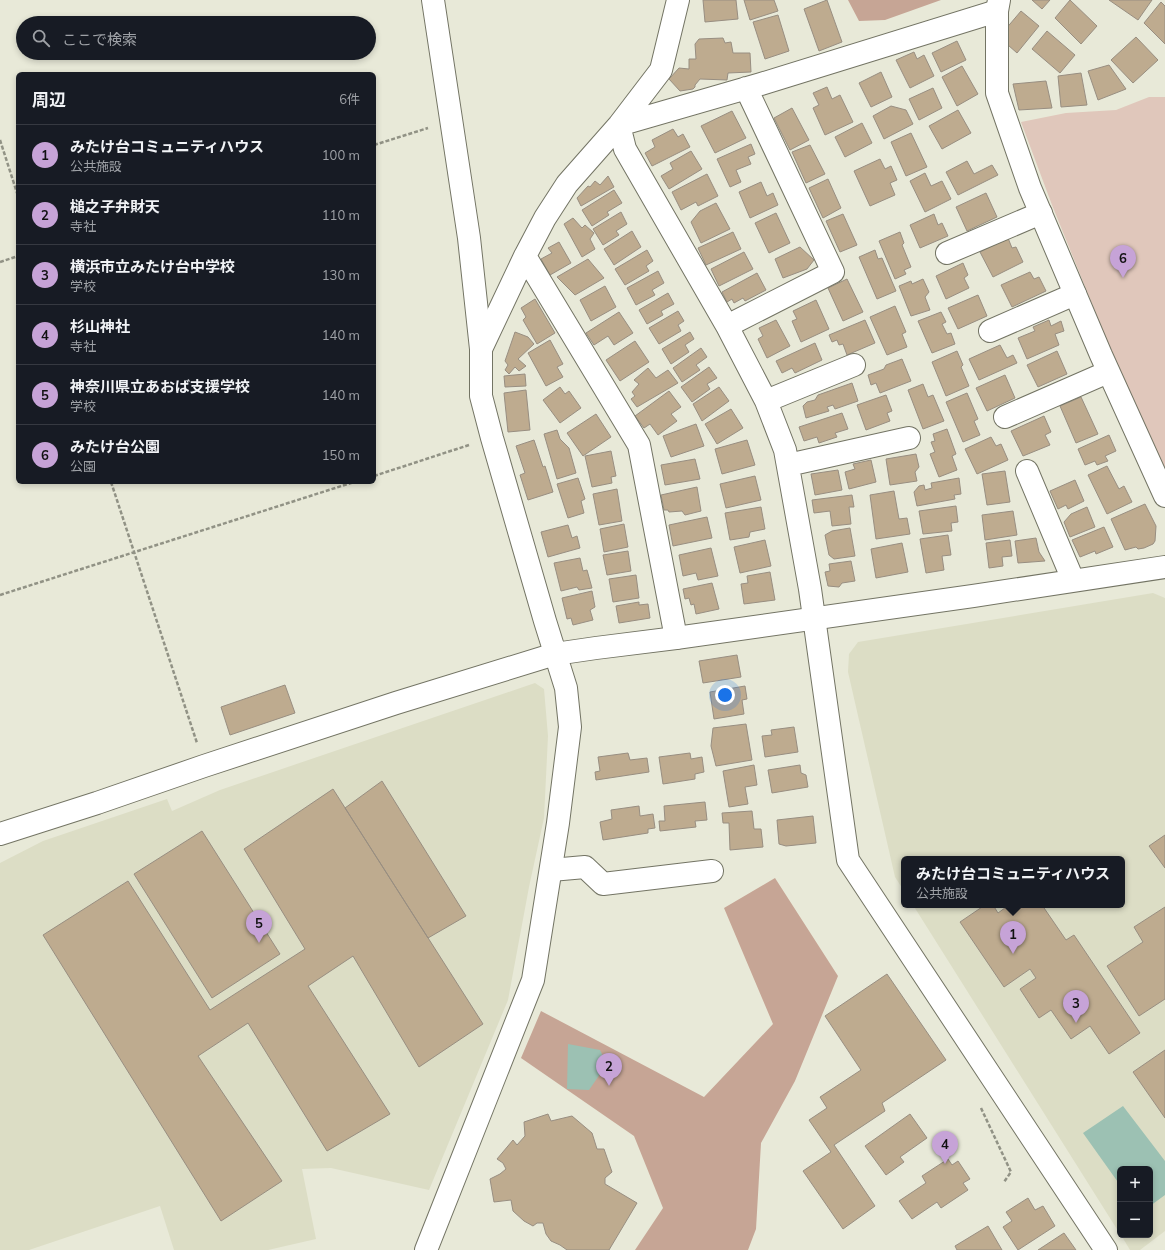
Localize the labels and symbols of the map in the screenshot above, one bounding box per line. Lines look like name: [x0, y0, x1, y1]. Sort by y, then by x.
pin: 6: [1110, 245, 1136, 278]
your location: [715, 685, 735, 705]
pin: 5: [246, 910, 272, 943]
pin: 1: [1000, 921, 1026, 954]
pin: 3: [1063, 990, 1089, 1023]
pin: 2: [596, 1053, 622, 1086]
pin: 4: [932, 1131, 958, 1164]

